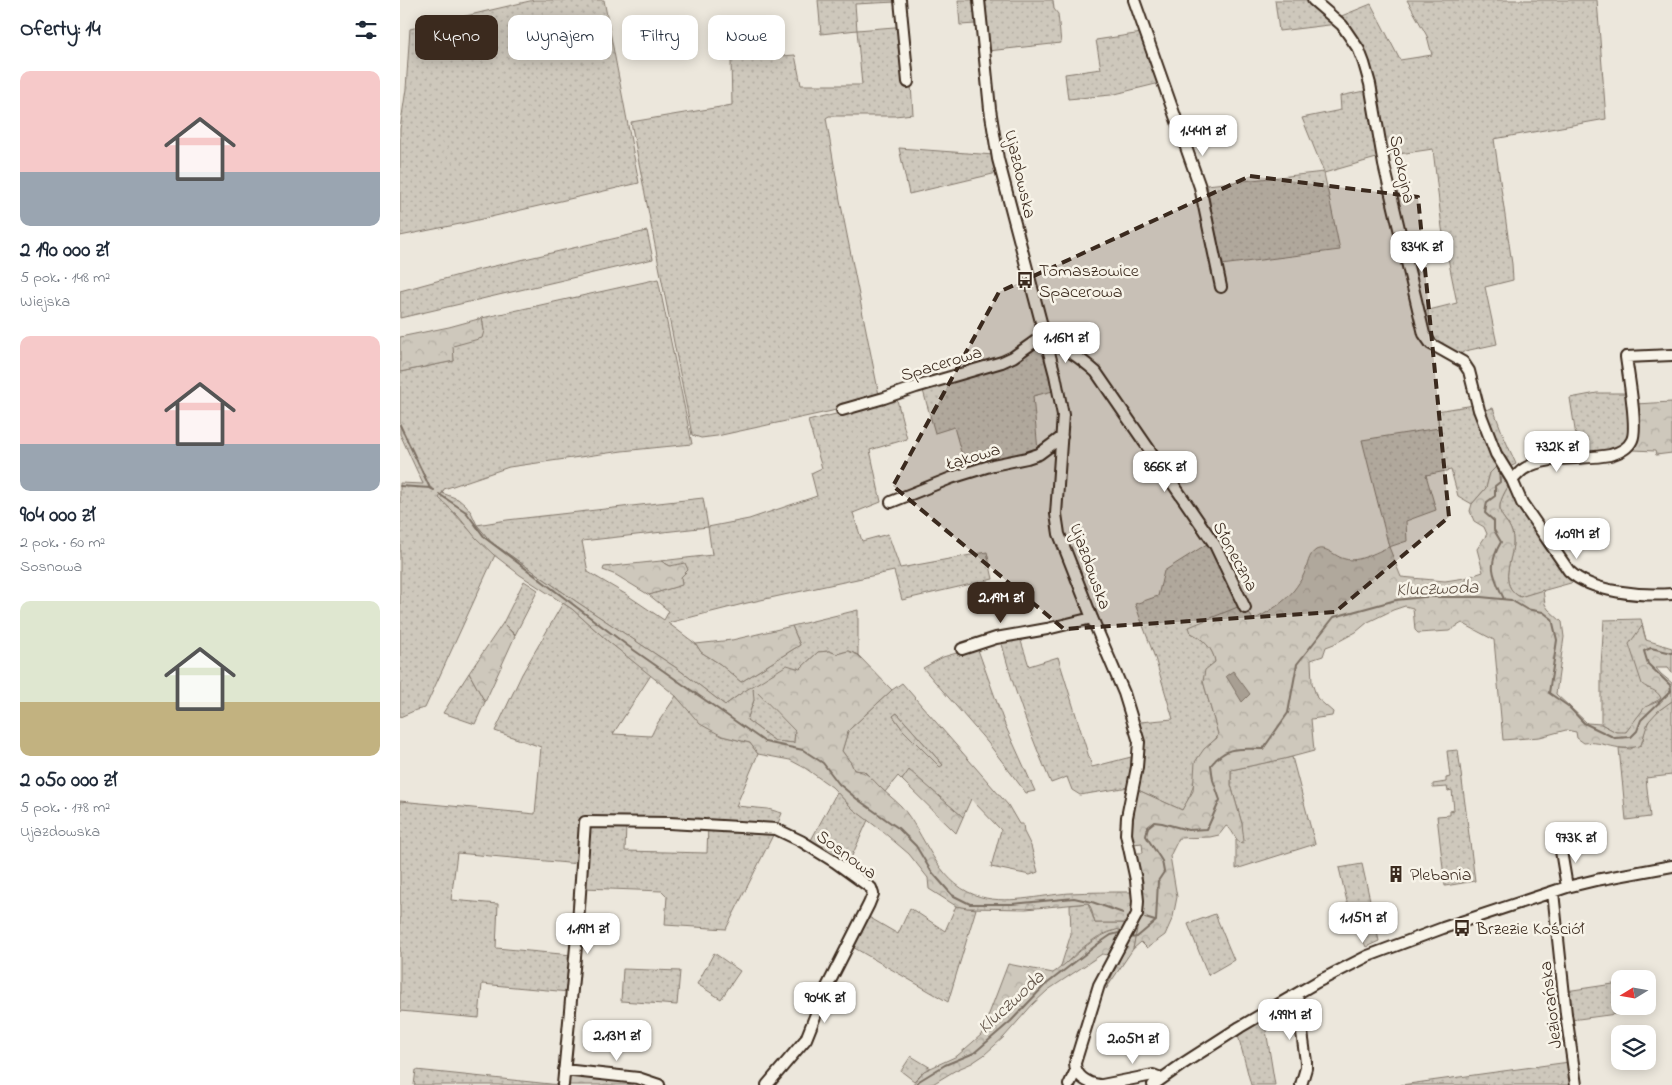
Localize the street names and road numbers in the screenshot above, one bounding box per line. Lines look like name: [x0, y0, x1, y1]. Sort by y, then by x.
street label: Ujazdowska: [996, 128, 1042, 221]
street label: Spokojna: [1381, 133, 1421, 206]
street label: Spacerowa: [898, 340, 985, 390]
street label: Łąkowa: [942, 437, 1004, 479]
street label: Słoneczna: [1205, 517, 1264, 597]
street label: Ujazdowska: [1061, 520, 1117, 614]
street label: Sosnowa: [810, 825, 882, 887]
street label: Jeziorańska: [1534, 960, 1570, 1050]

